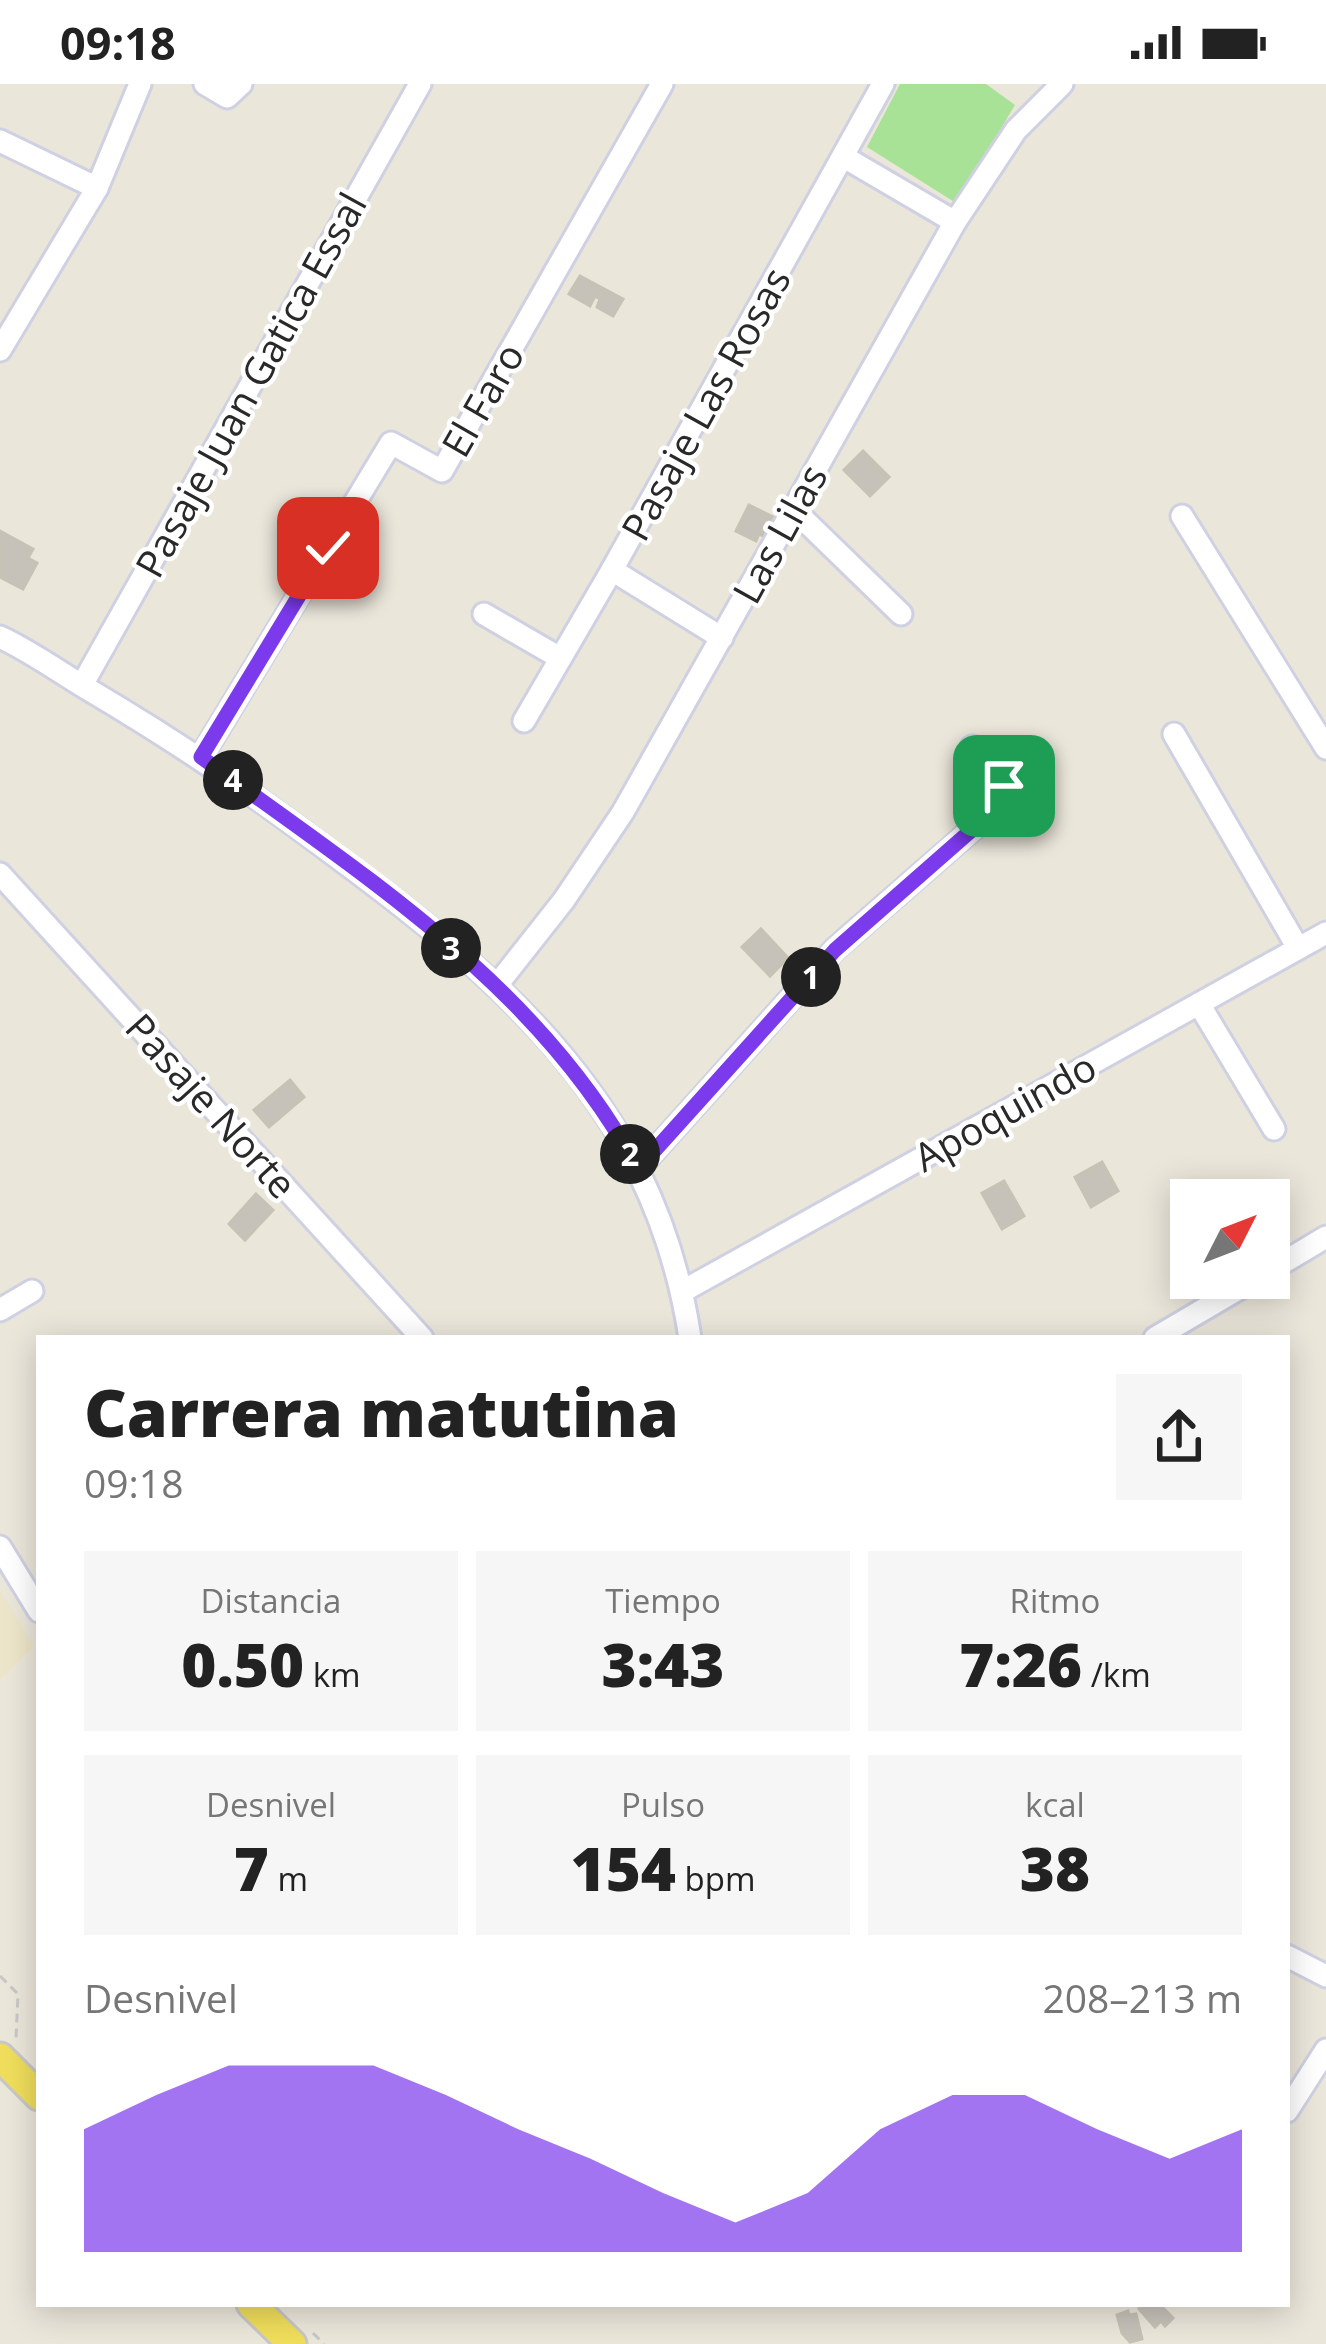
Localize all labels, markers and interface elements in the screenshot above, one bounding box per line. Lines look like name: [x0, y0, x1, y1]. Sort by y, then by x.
text: 09:18: [60, 12, 176, 73]
street label: Pasaje Juan Gatica Essal: [122, 183, 378, 586]
street label: Pasaje Las Rosas: [608, 257, 802, 549]
street label: El Faro: [428, 333, 535, 466]
street label: Las Lilas: [719, 454, 838, 612]
pin: [277, 497, 379, 599]
icon: check: [295, 515, 361, 581]
pin: [953, 735, 1055, 837]
pin: 4: [203, 750, 263, 810]
icon: arrive: [971, 753, 1037, 819]
text: 4: [224, 757, 242, 802]
pin: 3: [421, 918, 481, 978]
text: 3: [442, 925, 460, 970]
pin: 1: [781, 947, 841, 1007]
text: 1: [802, 954, 820, 999]
street label: Pasaje Norte: [115, 1001, 309, 1209]
street label: Apoquindo: [904, 1039, 1105, 1183]
pin: 2: [600, 1124, 660, 1184]
text: 2: [621, 1131, 639, 1176]
north arrow: [1170, 1179, 1290, 1299]
map controls: [1170, 1179, 1290, 1299]
text: Carrera matutina: [84, 1366, 679, 1456]
button: share: [1116, 1374, 1242, 1500]
text: 09:18: [84, 1456, 183, 1509]
text: Distancia: [201, 1578, 341, 1623]
text: Tiempo: [605, 1578, 721, 1623]
text: Ritmo: [1010, 1578, 1100, 1623]
text: 0.50: [181, 1623, 304, 1705]
text: 3:43: [602, 1623, 724, 1705]
text: 7:26: [959, 1623, 1082, 1705]
text: km: [304, 1652, 361, 1697]
text: /km: [1082, 1652, 1151, 1697]
text: Desnivel: [206, 1782, 336, 1827]
text: Pulso: [621, 1782, 705, 1827]
text: kcal: [1025, 1782, 1085, 1827]
text: 7: [234, 1827, 269, 1909]
text: 154: [571, 1827, 676, 1909]
text: 38: [1020, 1827, 1090, 1909]
text: m: [269, 1856, 308, 1901]
text: bpm: [676, 1856, 755, 1901]
text: Desnivel: [84, 1971, 238, 2024]
text: 208–213 m: [1042, 1971, 1242, 2024]

